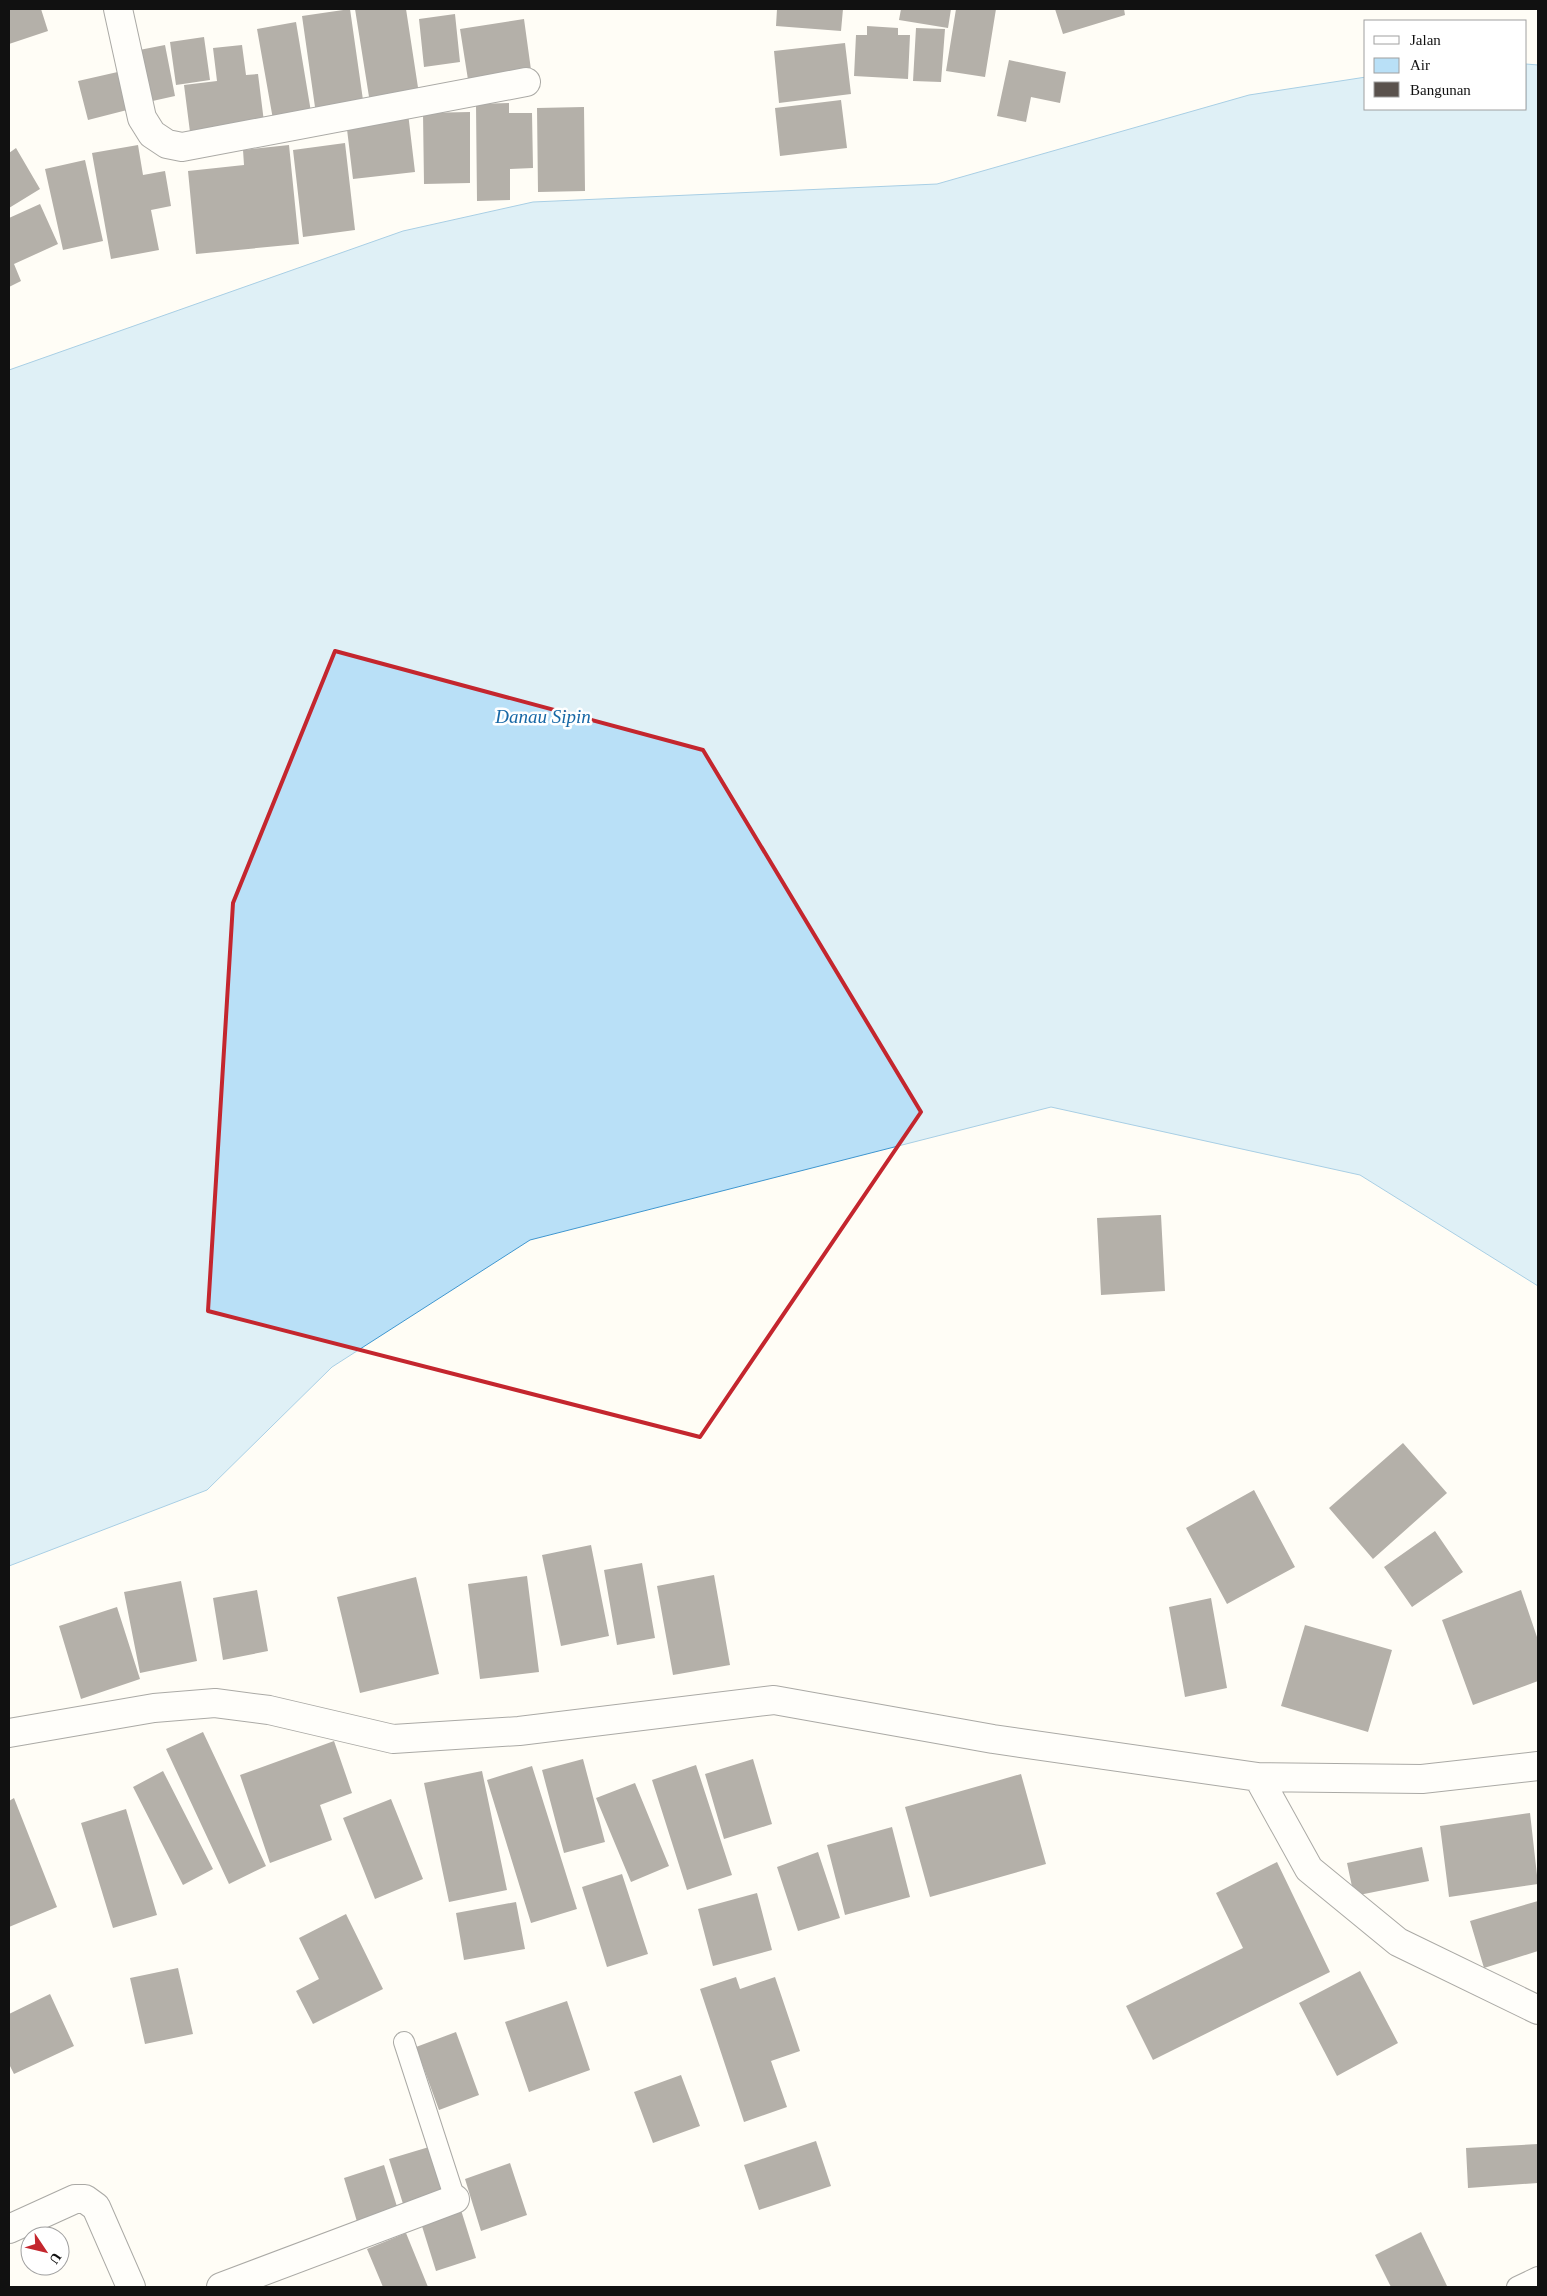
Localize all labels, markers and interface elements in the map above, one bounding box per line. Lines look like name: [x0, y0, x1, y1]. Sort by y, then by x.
legend: [1364, 20, 1527, 110]
text: Jalan: [1410, 32, 1441, 48]
text: Air: [1410, 57, 1430, 73]
text: Bangunan: [1410, 82, 1471, 98]
water label: Danau Sipin: [494, 706, 591, 727]
north arrow: [20, 2226, 70, 2276]
text: U: [46, 2250, 64, 2267]

